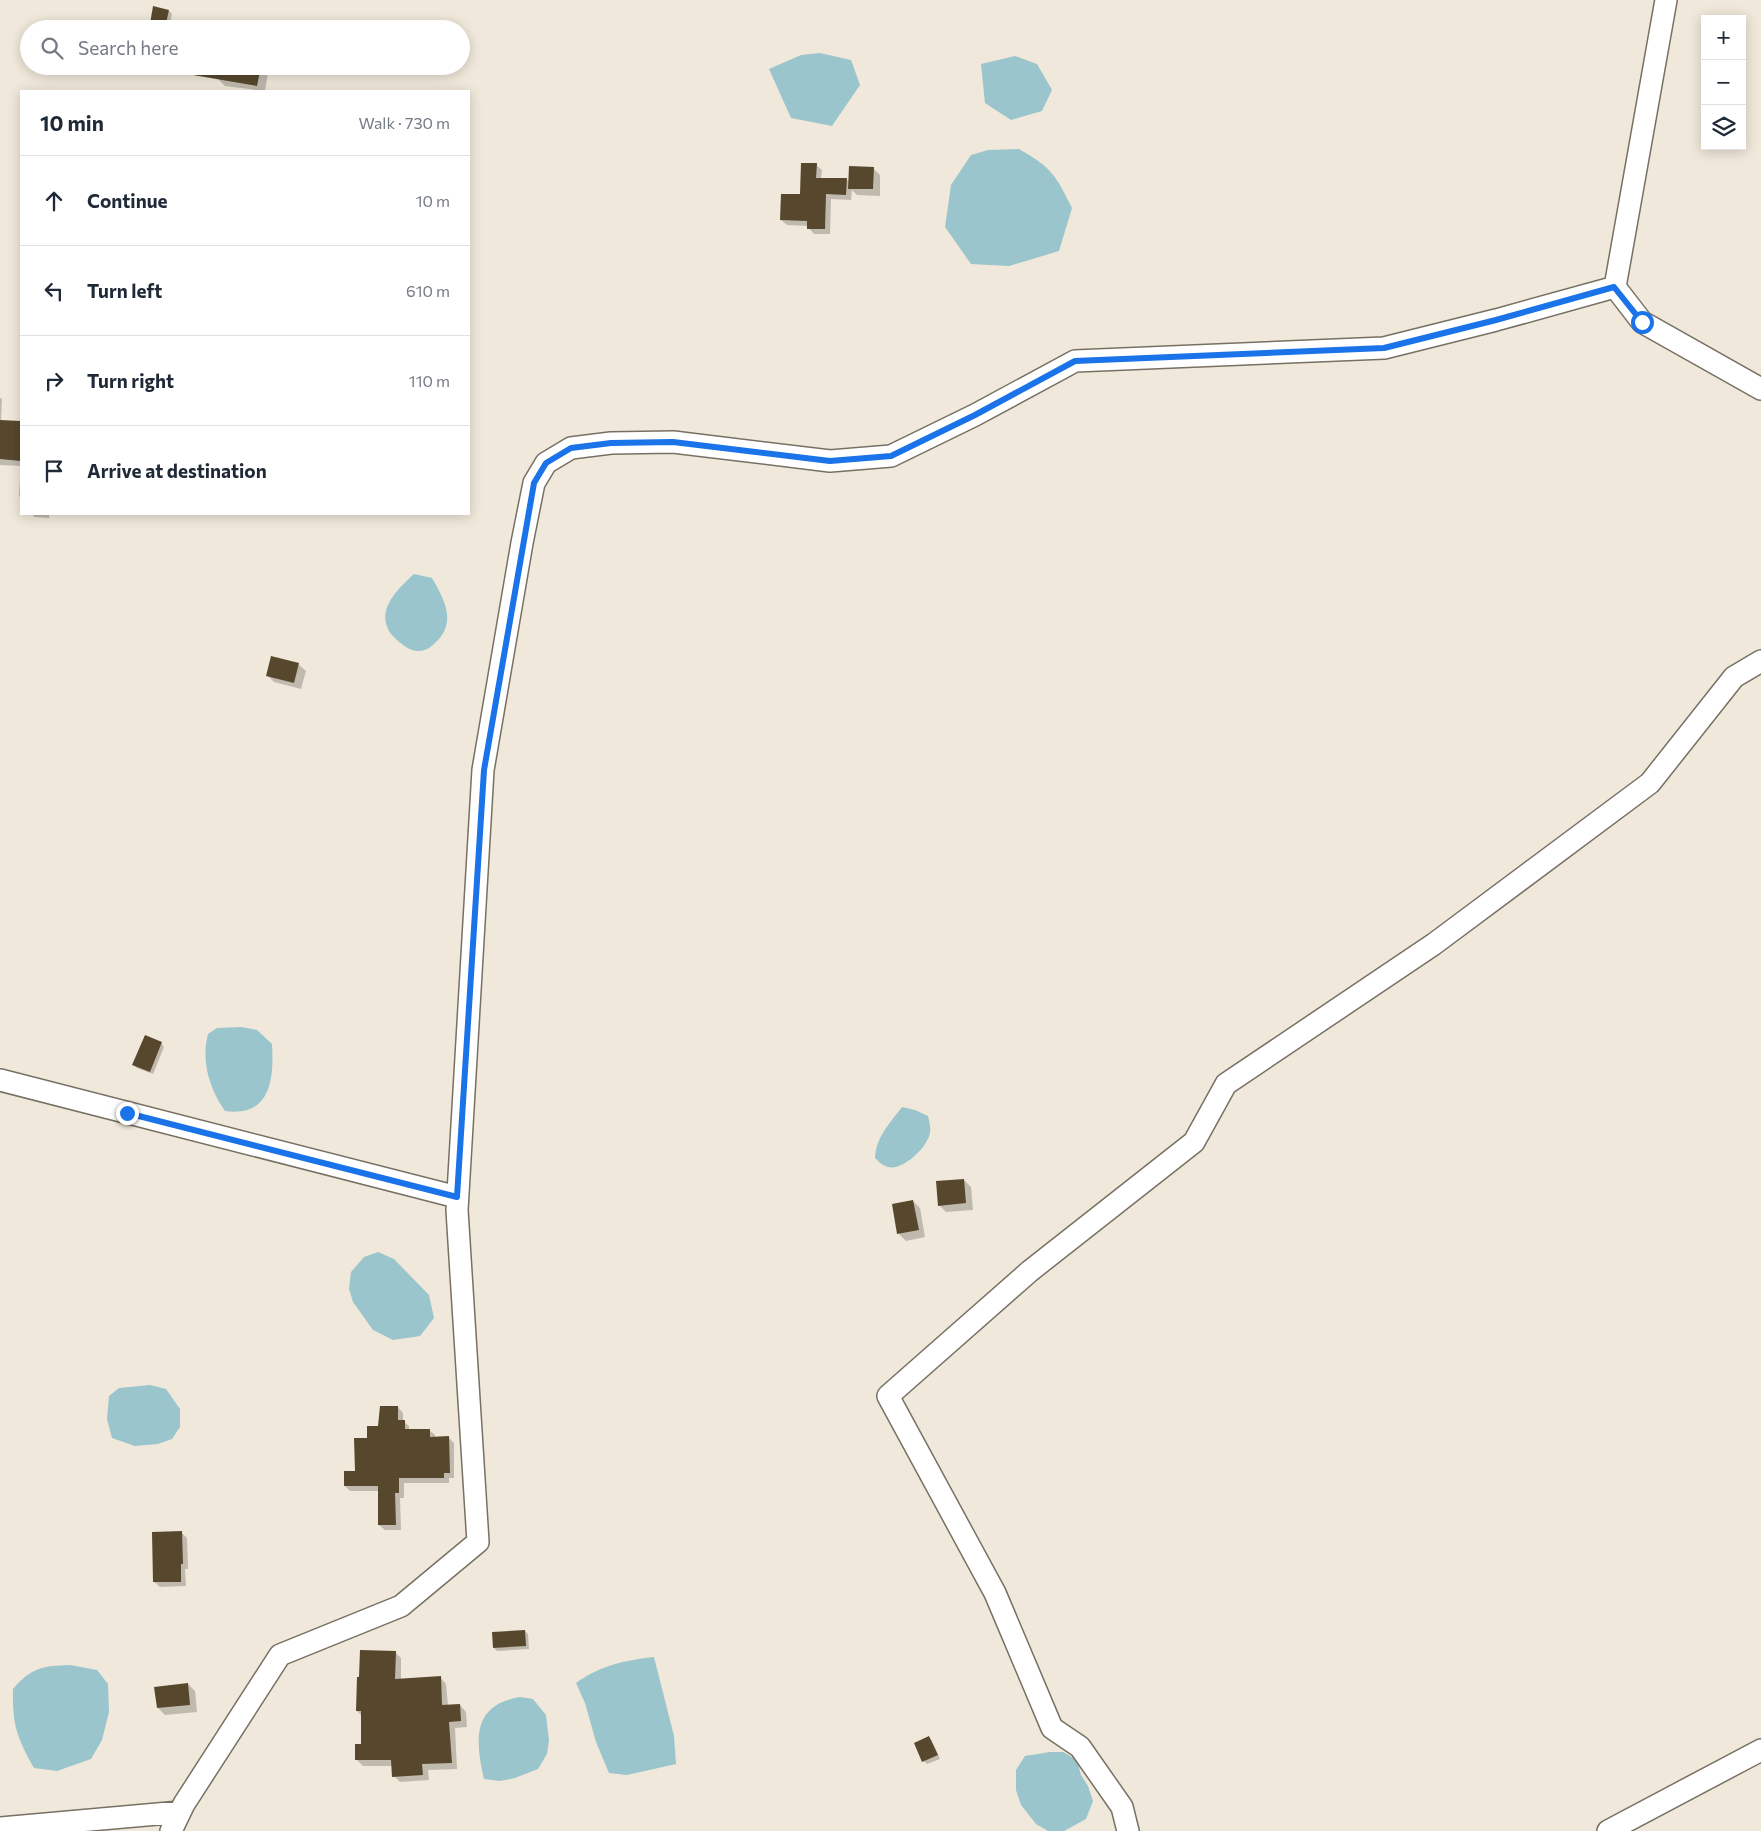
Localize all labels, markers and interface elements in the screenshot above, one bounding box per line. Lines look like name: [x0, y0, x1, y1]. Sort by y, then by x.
map controls: [1701, 15, 1746, 150]
button: +: [1701, 15, 1746, 60]
search box: [20, 20, 470, 75]
icon: search: [38, 34, 66, 62]
text: Search here: [78, 36, 178, 59]
button: −: [1701, 60, 1746, 105]
button: layers: [1701, 105, 1746, 150]
text: 10 min: [40, 110, 104, 135]
text: Walk · 730 m: [358, 113, 450, 132]
icon: ahead: [40, 187, 68, 215]
text: Continue: [87, 189, 167, 212]
text: 10 m: [416, 191, 450, 210]
icon: left: [40, 277, 68, 305]
text: Turn left: [87, 279, 162, 302]
text: 610 m: [406, 281, 450, 300]
route start: [1631, 311, 1654, 334]
icon: right: [40, 367, 68, 395]
text: Turn right: [87, 369, 174, 392]
text: 110 m: [409, 371, 450, 390]
icon: arrive: [40, 457, 68, 485]
text: Arrive at destination: [87, 459, 267, 482]
route end: [116, 1102, 139, 1125]

